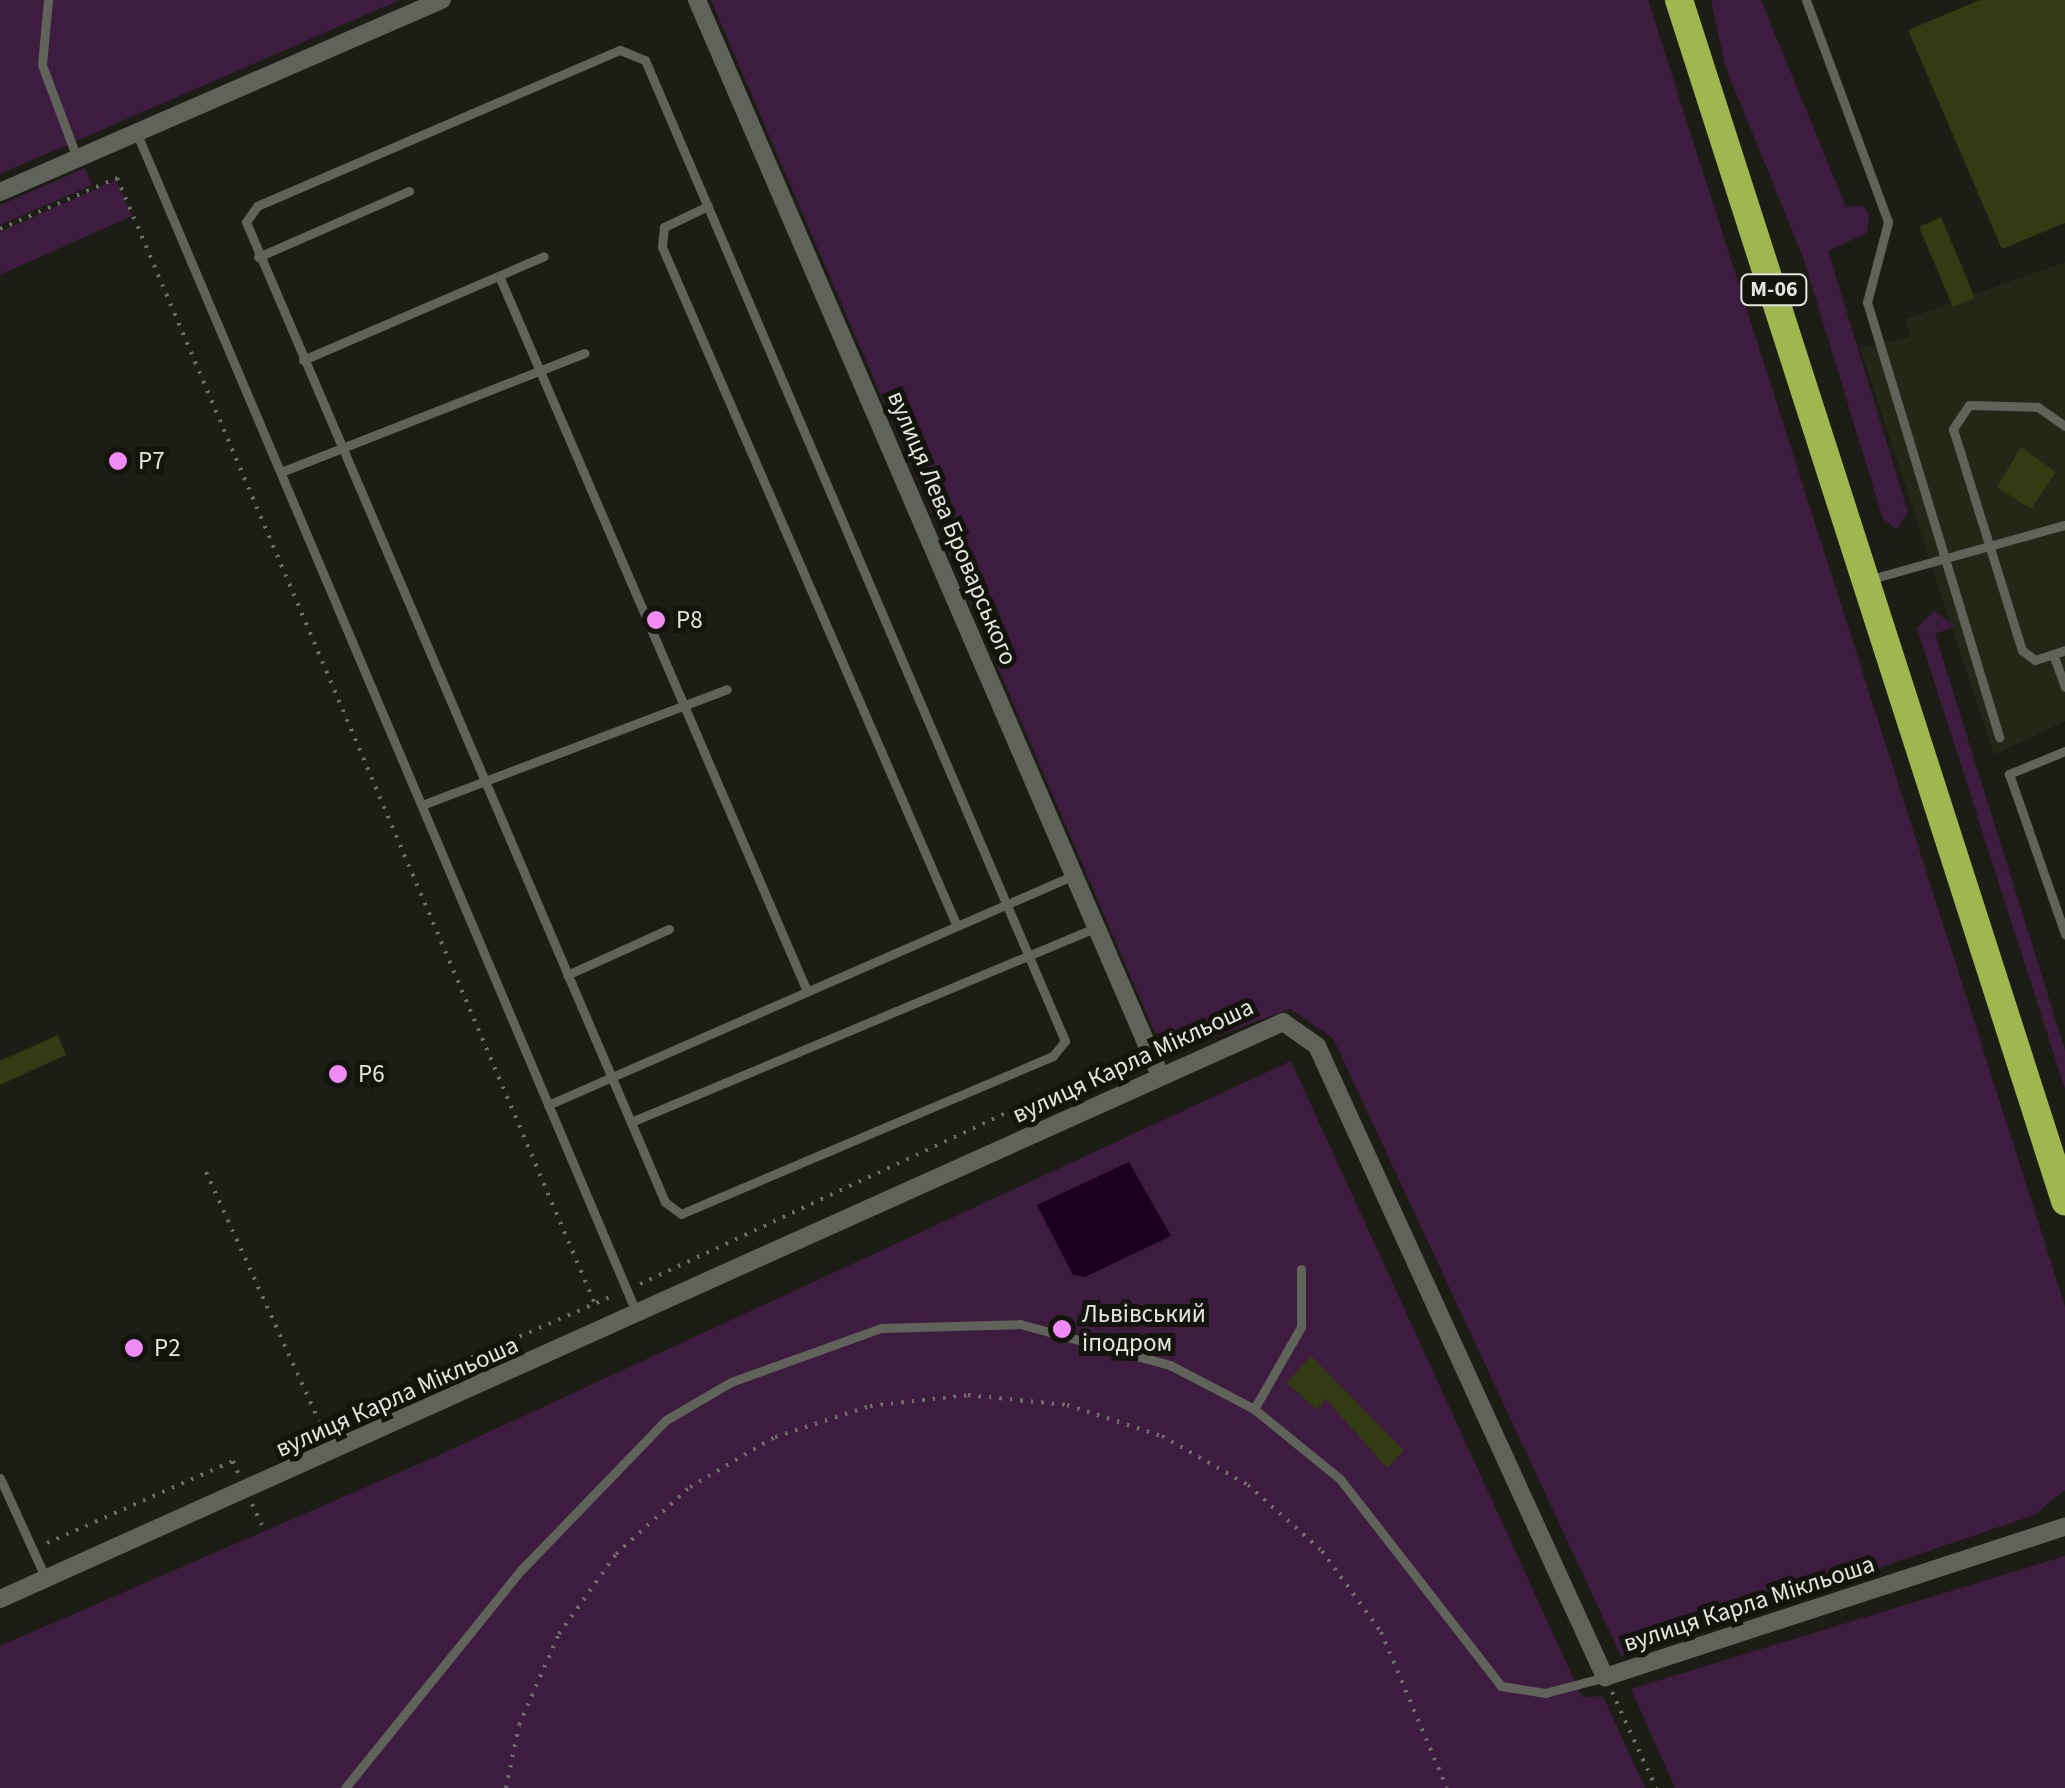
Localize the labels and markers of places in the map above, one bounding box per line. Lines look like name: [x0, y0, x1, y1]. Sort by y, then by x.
place label: P7: [138, 446, 165, 476]
marker: P7: [107, 450, 129, 472]
place label: P8: [676, 605, 703, 635]
marker: P8: [645, 609, 667, 631]
place label: P6: [358, 1059, 385, 1089]
marker: P6: [327, 1063, 349, 1085]
place label: Львівський іподром: [1082, 1300, 1206, 1359]
marker: Львівський іподром: [1051, 1318, 1073, 1340]
place label: P2: [154, 1333, 181, 1363]
marker: P2: [123, 1337, 145, 1359]

